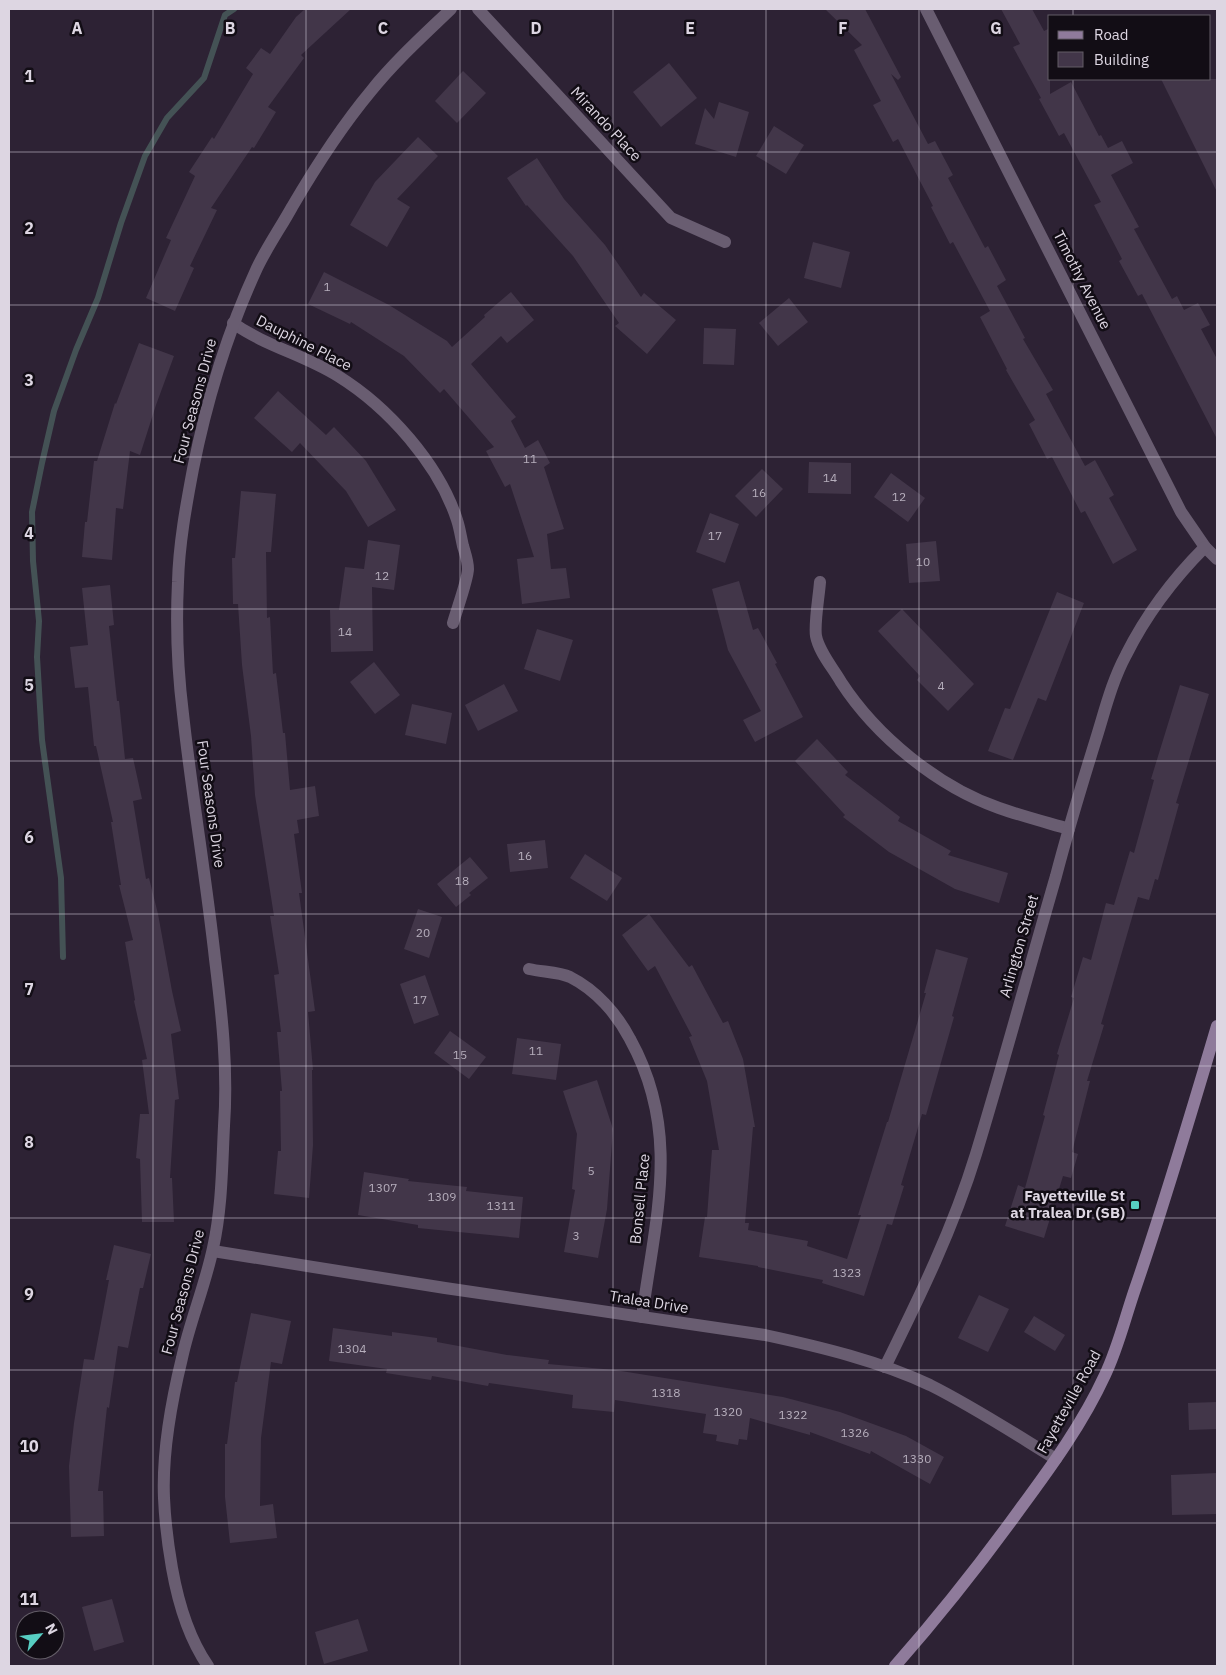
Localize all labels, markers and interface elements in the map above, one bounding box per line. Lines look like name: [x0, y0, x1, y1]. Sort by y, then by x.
legend: [1048, 15, 1211, 80]
text: A: [72, 18, 83, 38]
text: B: [225, 18, 236, 38]
text: C: [378, 18, 388, 38]
text: D: [530, 18, 542, 38]
text: E: [685, 18, 695, 38]
text: F: [838, 18, 848, 38]
text: G: [990, 18, 1002, 38]
text: Road: [1094, 25, 1129, 44]
text: Building: [1094, 50, 1149, 69]
text: 1: [24, 66, 34, 86]
street label: Mirando Place: [567, 82, 646, 165]
text: 2: [24, 218, 34, 238]
street label: Timothy Avenue: [1049, 227, 1116, 332]
house number: 1: [323, 279, 331, 294]
street label: Dauphine Place: [253, 310, 355, 375]
street label: Four Seasons Drive: [169, 336, 220, 466]
text: 3: [24, 370, 34, 390]
house number: 11: [523, 451, 537, 466]
house number: 14: [823, 470, 837, 485]
house number: 16: [752, 485, 766, 500]
house number: 12: [892, 489, 906, 504]
text: 4: [24, 523, 34, 543]
house number: 17: [708, 528, 722, 543]
house number: 10: [916, 554, 930, 569]
house number: 12: [375, 568, 389, 583]
house number: 14: [338, 624, 352, 639]
text: 5: [24, 675, 34, 695]
house number: 4: [937, 678, 945, 693]
street label: Four Seasons Drive: [193, 739, 230, 869]
text: 6: [24, 827, 34, 847]
house number: 16: [518, 848, 532, 863]
house number: 18: [455, 873, 469, 888]
street label: Arlington Street: [995, 892, 1042, 1000]
house number: 20: [416, 925, 430, 940]
text: 7: [24, 979, 34, 999]
house number: 17: [413, 992, 427, 1007]
house number: 11: [529, 1043, 543, 1058]
house number: 15: [453, 1047, 467, 1062]
text: 8: [24, 1132, 34, 1152]
street label: Bonsell Place: [625, 1153, 654, 1245]
house number: 5: [587, 1163, 595, 1178]
house number: 1307: [369, 1180, 397, 1195]
place label: Fayetteville St at Tralea Dr (SB): [1010, 1186, 1125, 1222]
house number: 1309: [428, 1189, 456, 1204]
house number: 1311: [487, 1198, 515, 1213]
marker: Fayetteville St at Tralea Dr (SB): [1129, 1199, 1141, 1211]
street label: Four Seasons Drive: [157, 1227, 208, 1357]
house number: 3: [572, 1228, 580, 1243]
house number: 1323: [833, 1265, 861, 1280]
text: 9: [24, 1284, 34, 1304]
street label: Tralea Drive: [608, 1286, 690, 1317]
house number: 1304: [338, 1341, 366, 1356]
street label: Fayetteville Road: [1032, 1347, 1105, 1457]
house number: 1318: [652, 1385, 680, 1400]
house number: 1320: [714, 1404, 742, 1419]
house number: 1322: [779, 1407, 807, 1422]
house number: 1326: [841, 1425, 869, 1440]
text: 10: [19, 1436, 39, 1456]
house number: 1330: [903, 1451, 931, 1466]
text: 11: [19, 1589, 39, 1609]
north arrow: [15, 1610, 65, 1660]
text: N: [41, 1620, 62, 1638]

